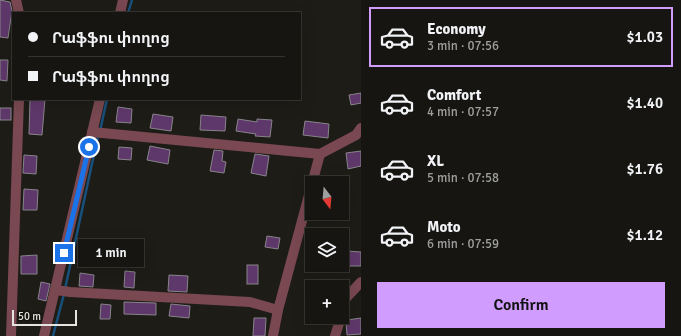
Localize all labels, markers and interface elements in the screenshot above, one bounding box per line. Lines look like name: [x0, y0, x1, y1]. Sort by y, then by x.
icon: car: [379, 19, 415, 55]
text: Economy: [427, 20, 486, 38]
text: $1.03: [626, 28, 663, 46]
text: Րաֆֆու փողոց: [52, 29, 170, 47]
text: 3 min · 07:56: [427, 38, 499, 54]
text: Րաֆֆու փողոց: [52, 68, 170, 86]
icon: car: [379, 85, 415, 121]
text: Comfort: [427, 86, 481, 104]
text: $1.40: [626, 94, 663, 112]
text: 4 min · 07:57: [427, 104, 499, 120]
route start: [80, 138, 98, 156]
icon: car: [379, 151, 415, 187]
text: XL: [427, 152, 444, 170]
text: $1.76: [626, 160, 663, 178]
text: 5 min · 07:58: [427, 170, 499, 186]
north arrow: [305, 176, 349, 220]
map controls: [305, 176, 349, 324]
icon: car: [379, 217, 415, 253]
text: Moto: [427, 218, 461, 236]
text: $1.12: [626, 226, 663, 244]
button: layers: [305, 228, 349, 272]
text: 6 min · 07:59: [427, 236, 499, 252]
callout: 1 min: [78, 239, 144, 267]
route end: [55, 244, 73, 262]
text: 1 min: [95, 245, 127, 261]
button: +: [305, 280, 349, 324]
button: Confirm: [377, 282, 665, 328]
scale bar: [12, 308, 77, 327]
text: 50 m: [18, 310, 41, 323]

